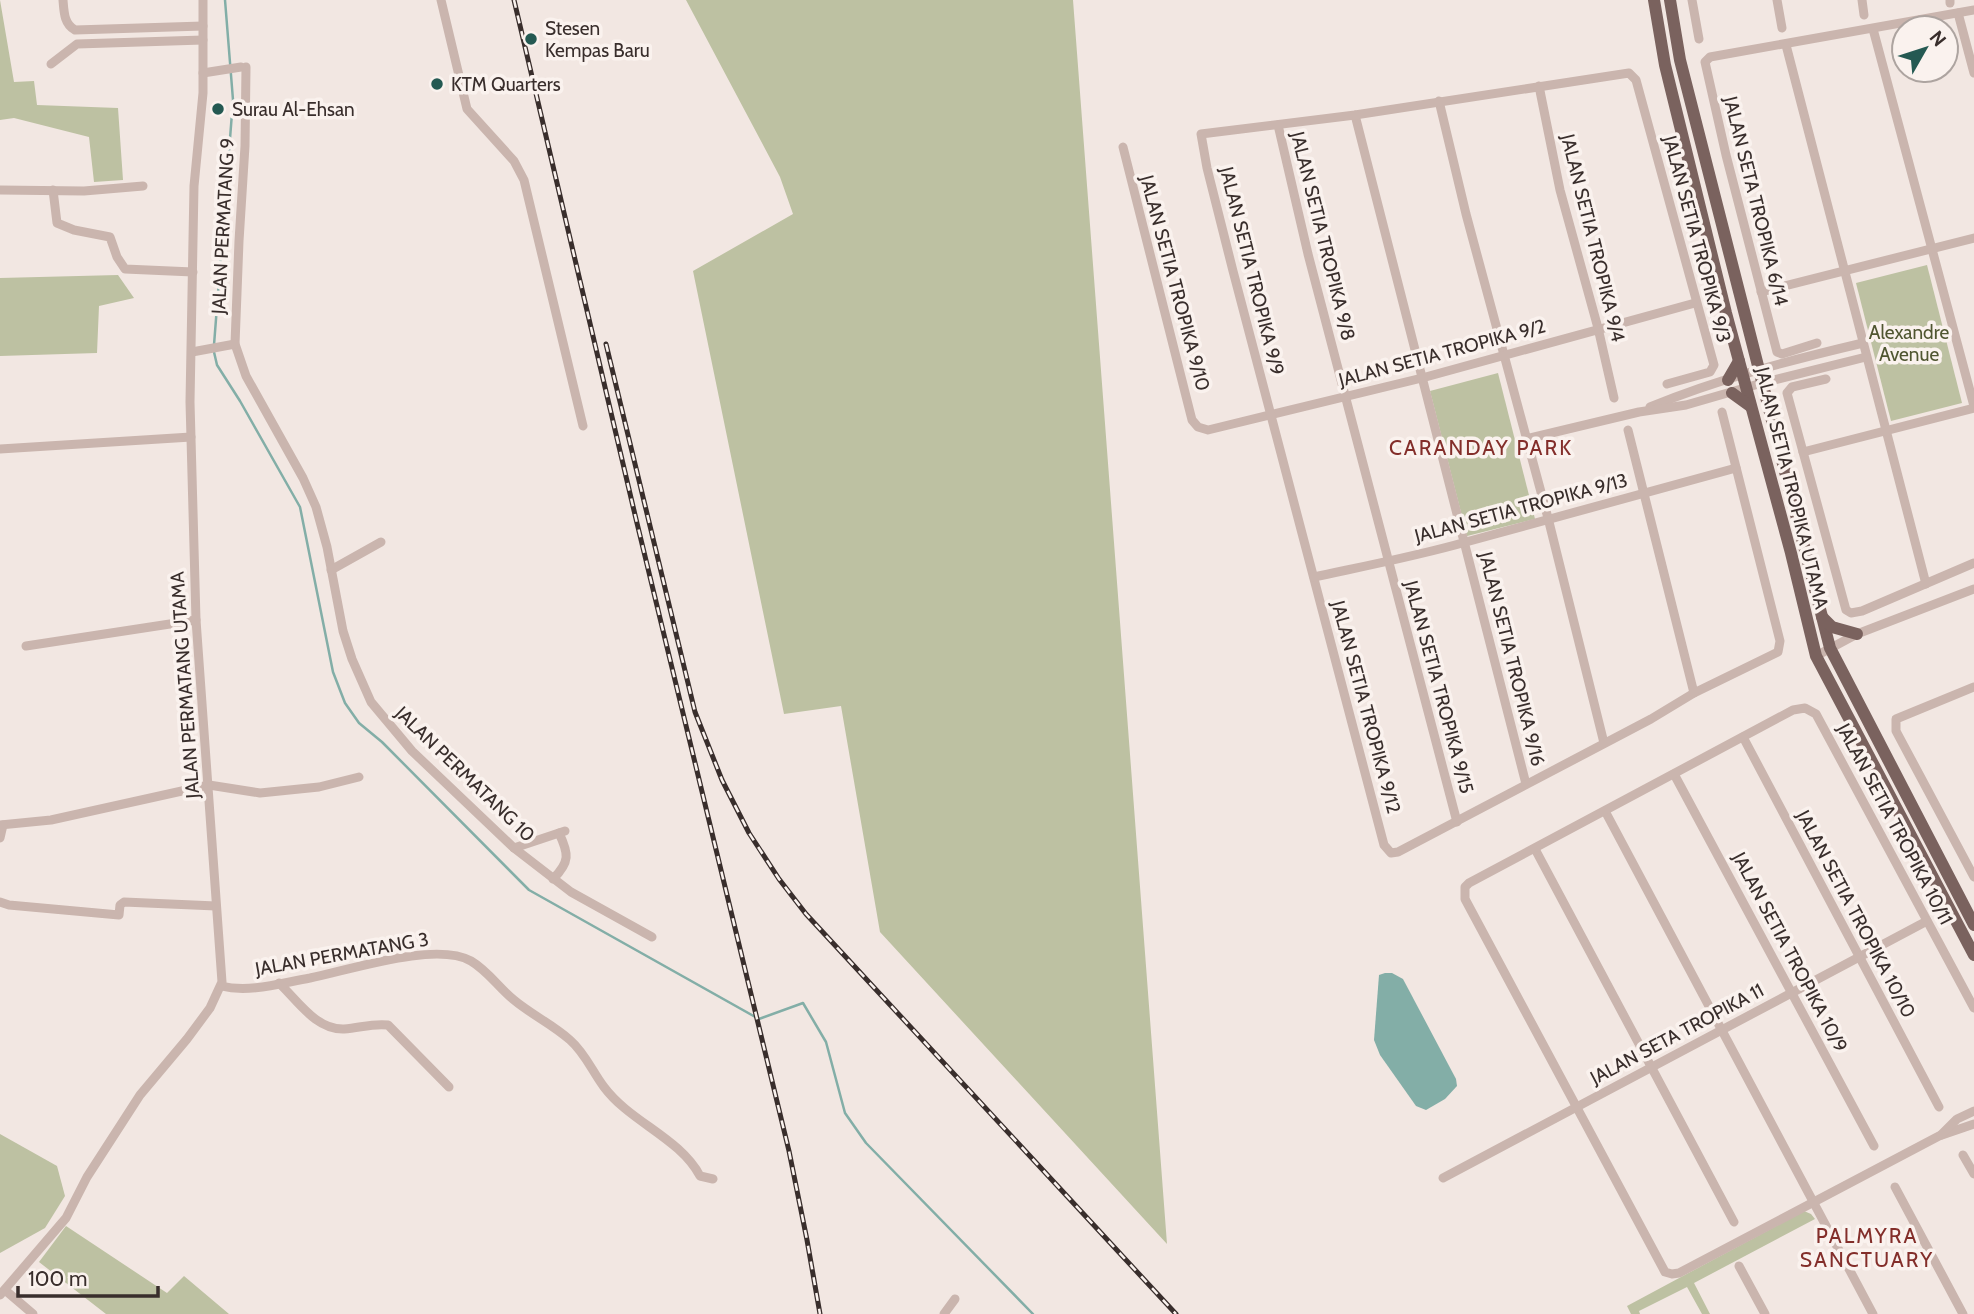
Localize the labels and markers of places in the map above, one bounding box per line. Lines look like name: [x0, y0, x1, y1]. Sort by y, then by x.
place label: Stesen Kempas Baru: [545, 17, 650, 62]
marker: Stesen Kempas Baru: [523, 31, 539, 47]
place label: KTM Quarters: [451, 73, 561, 96]
marker: KTM Quarters: [429, 76, 445, 92]
place label: Surau Al-Ehsan: [232, 98, 355, 121]
marker: Surau Al-Ehsan: [210, 101, 226, 117]

